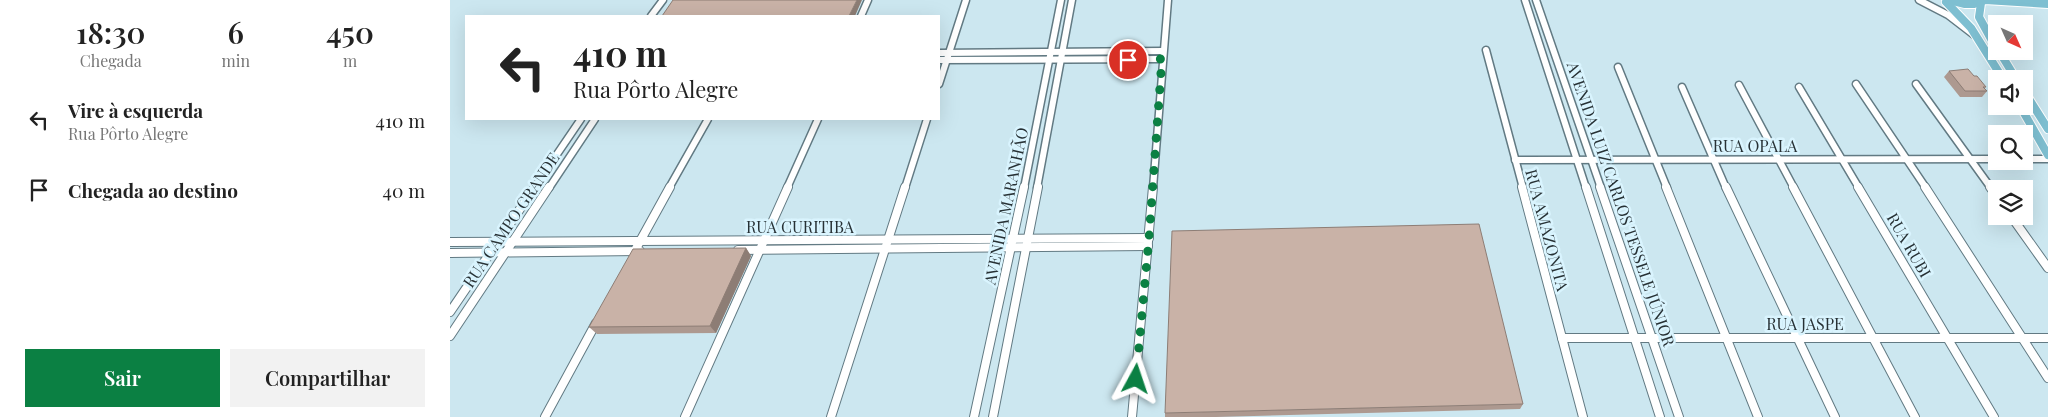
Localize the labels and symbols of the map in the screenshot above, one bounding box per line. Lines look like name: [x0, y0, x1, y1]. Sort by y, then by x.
north arrow: [1988, 15, 2032, 60]
pin: [1107, 39, 1149, 81]
street label: AVENIDA LUIZ CARLOS TESSELE JÚNIOR: [1562, 58, 1680, 350]
street label: AVENIDA MARANHÃO: [978, 125, 1032, 287]
street label: RUA OPALA: [1713, 135, 1798, 156]
street label: RUA CAMPO GRANDE: [458, 148, 564, 291]
street label: RUA AMAZONITA: [1521, 167, 1574, 294]
street label: RUA RUBI: [1883, 209, 1936, 281]
street label: RUA CURITIBA: [746, 216, 855, 237]
street label: RUA JASPE: [1766, 313, 1844, 334]
position arrow: [1109, 352, 1161, 404]

